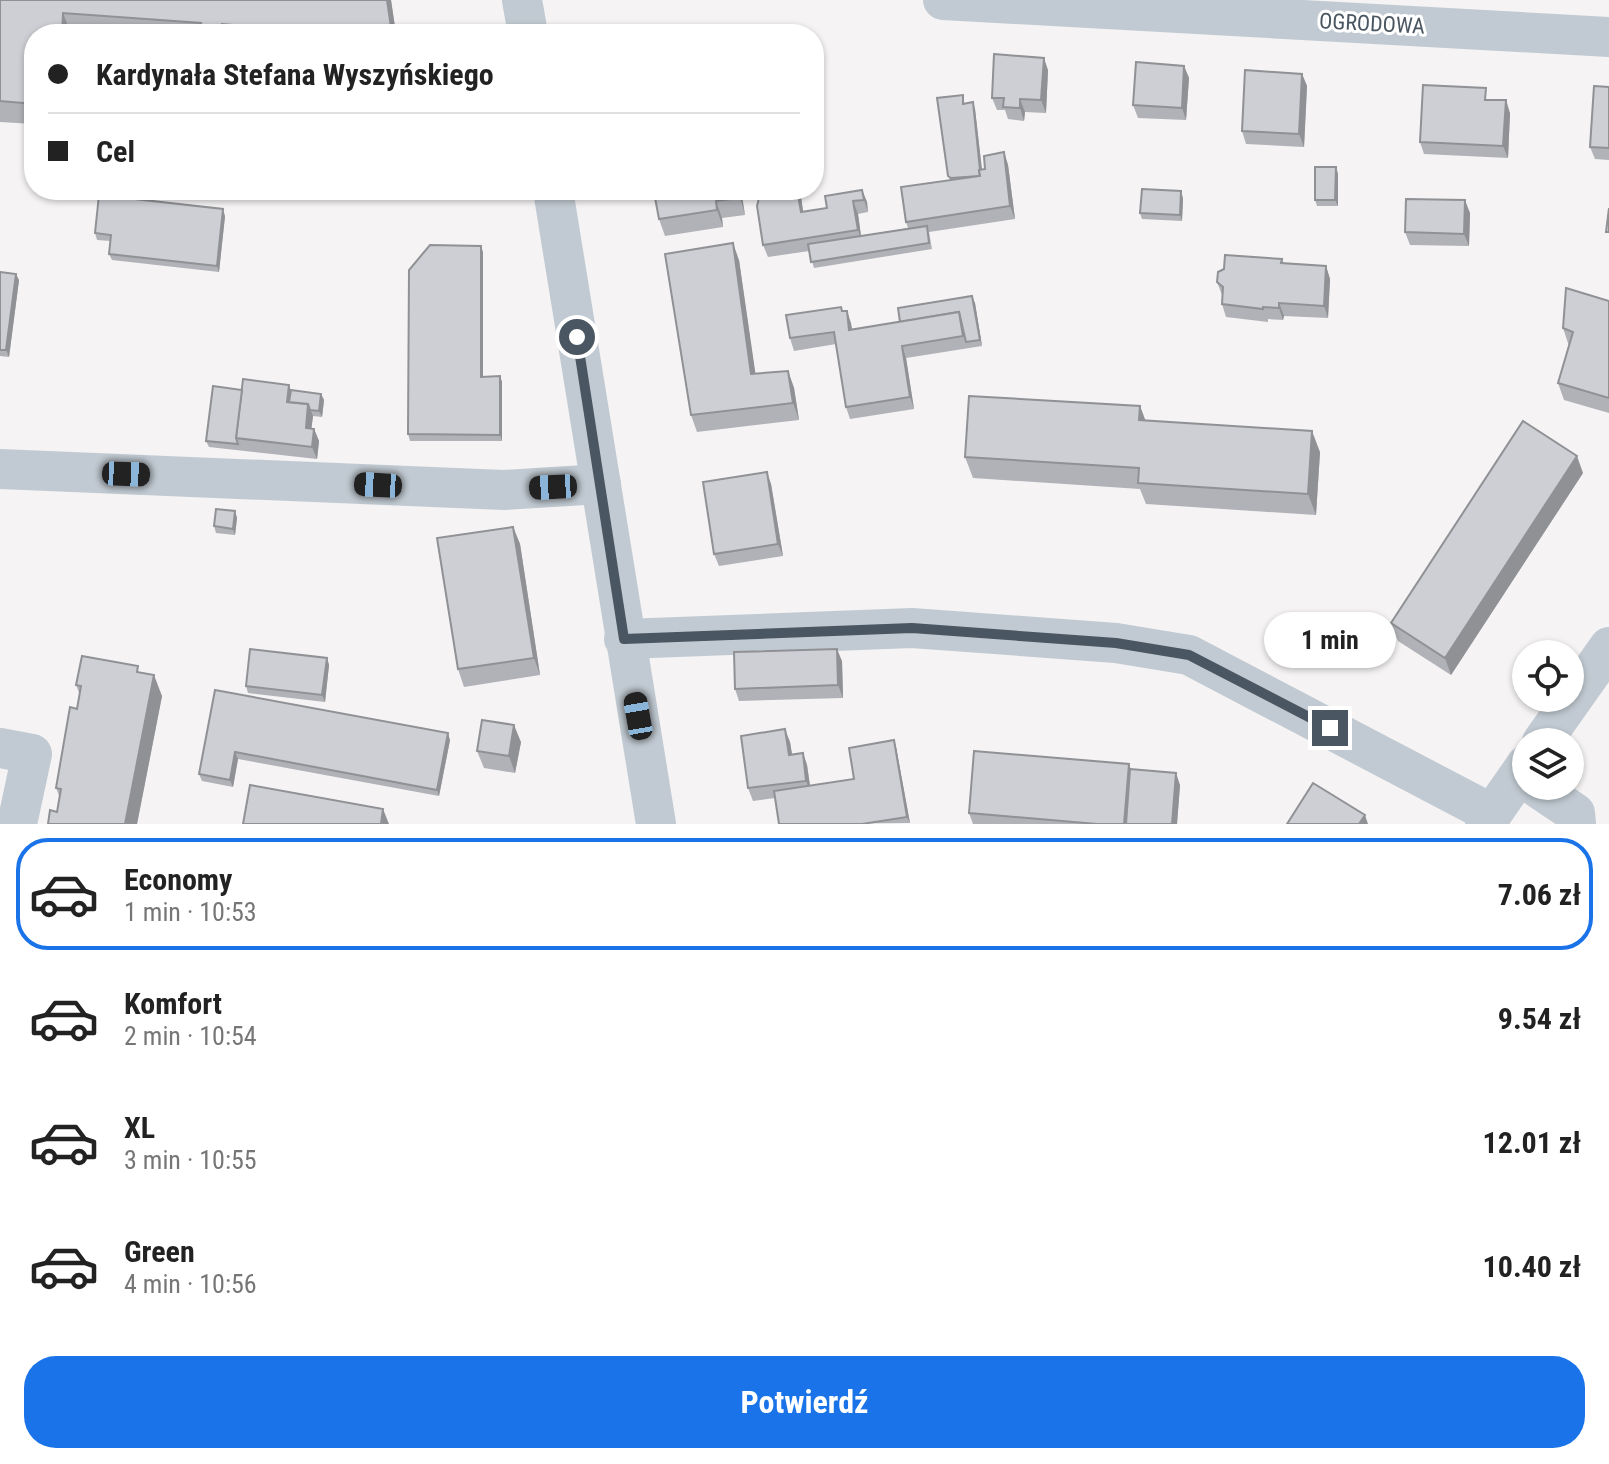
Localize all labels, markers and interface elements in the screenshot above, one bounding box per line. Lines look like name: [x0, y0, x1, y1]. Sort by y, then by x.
street label: OGRODOWA: [1318, 8, 1426, 39]
text: Kardynała Stefana Wyszyńskiego: [96, 57, 494, 92]
text: Cel: [96, 134, 135, 169]
route start: [559, 319, 595, 355]
car: [102, 461, 150, 487]
car: [353, 472, 403, 498]
car: [528, 474, 578, 500]
callout: 1 min: [1264, 612, 1396, 668]
text: 1 min: [1301, 625, 1359, 655]
map controls: [1512, 640, 1584, 800]
button: locate: [1512, 640, 1584, 712]
car: [622, 690, 654, 742]
route end: [1312, 710, 1348, 746]
button: layers: [1512, 728, 1584, 800]
icon: car: [28, 858, 100, 930]
text: Economy: [124, 862, 232, 897]
text: 7.06 zł: [1498, 877, 1581, 912]
text: 1 min · 10:53: [124, 897, 257, 927]
icon: car: [28, 982, 100, 1054]
text: Komfort: [124, 986, 222, 1021]
text: 9.54 zł: [1498, 1001, 1581, 1036]
text: 2 min · 10:54: [124, 1021, 257, 1051]
icon: car: [28, 1106, 100, 1178]
text: XL: [124, 1110, 155, 1145]
text: 12.01 zł: [1483, 1125, 1581, 1160]
text: 3 min · 10:55: [124, 1145, 257, 1175]
icon: car: [28, 1230, 100, 1302]
text: Green: [124, 1234, 195, 1269]
text: 10.40 zł: [1483, 1249, 1581, 1284]
text: 4 min · 10:56: [124, 1269, 257, 1299]
button: Potwierdź: [24, 1356, 1585, 1448]

